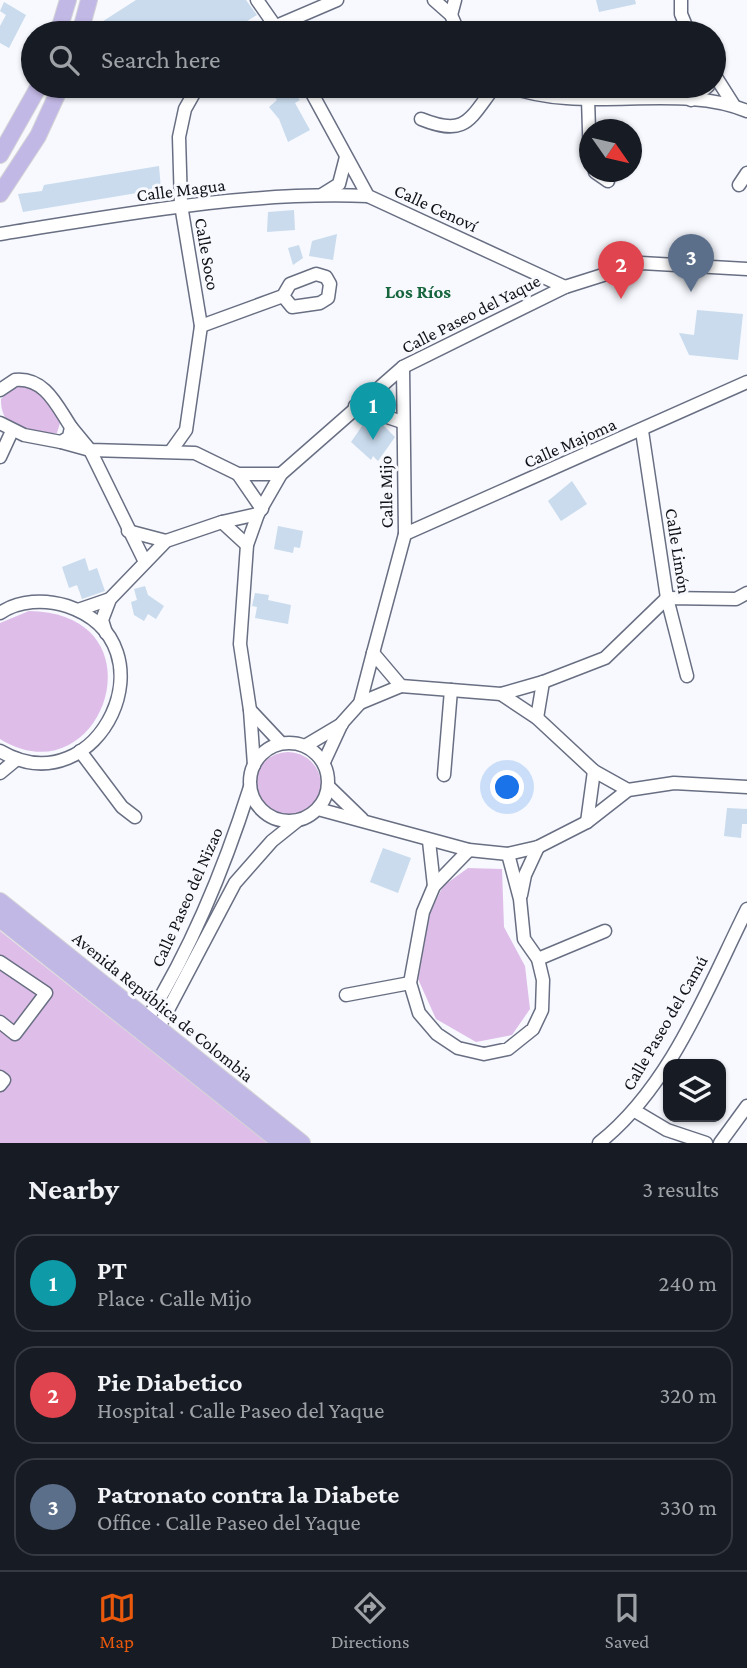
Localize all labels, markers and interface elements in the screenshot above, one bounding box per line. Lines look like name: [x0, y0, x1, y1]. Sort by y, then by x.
search box: [21, 21, 726, 98]
icon: search: [45, 41, 83, 79]
text: Search here: [101, 45, 220, 74]
north arrow: [579, 119, 642, 182]
street label: Calle Magua: [135, 175, 227, 205]
street label: Calle Cenoví: [391, 180, 482, 237]
street label: Calle Soco: [191, 216, 223, 292]
pin: 3: [668, 234, 714, 292]
pin: 2: [598, 241, 644, 299]
street label: Calle Paseo del Yaque: [398, 270, 544, 358]
district label: Los Ríos: [385, 281, 451, 302]
pin: 1: [350, 382, 396, 440]
street label: Calle Majoma: [521, 414, 620, 473]
street label: Calle Mijo: [375, 455, 398, 528]
street label: Calle Limón: [661, 507, 695, 596]
your location: [490, 770, 524, 804]
street label: Calle Paseo del Nizao: [147, 824, 227, 970]
street label: Avenida República de Colombia: [69, 928, 257, 1086]
street label: Calle Paseo del Camú: [618, 952, 712, 1094]
map controls: [663, 1059, 726, 1122]
button: layers: [663, 1059, 726, 1122]
text: Nearby: [28, 1172, 119, 1205]
text: 3 results: [642, 1176, 719, 1202]
text: PT: [97, 1256, 127, 1285]
text: 1: [49, 1270, 57, 1296]
text: 240 m: [658, 1270, 717, 1296]
text: Place · Calle Mijo: [97, 1285, 252, 1311]
text: Pie Diabetico: [97, 1368, 242, 1397]
text: 2: [47, 1382, 59, 1408]
text: 320 m: [659, 1382, 717, 1408]
text: Hospital · Calle Paseo del Yaque: [97, 1397, 384, 1423]
text: Patronato contra la Diabete: [97, 1480, 399, 1509]
text: 3: [47, 1494, 59, 1520]
text: 330 m: [659, 1494, 717, 1520]
text: Office · Calle Paseo del Yaque: [97, 1509, 361, 1535]
tab: Map: [98, 1589, 136, 1652]
tab: Directions: [331, 1589, 410, 1652]
tab: Saved: [605, 1589, 649, 1652]

